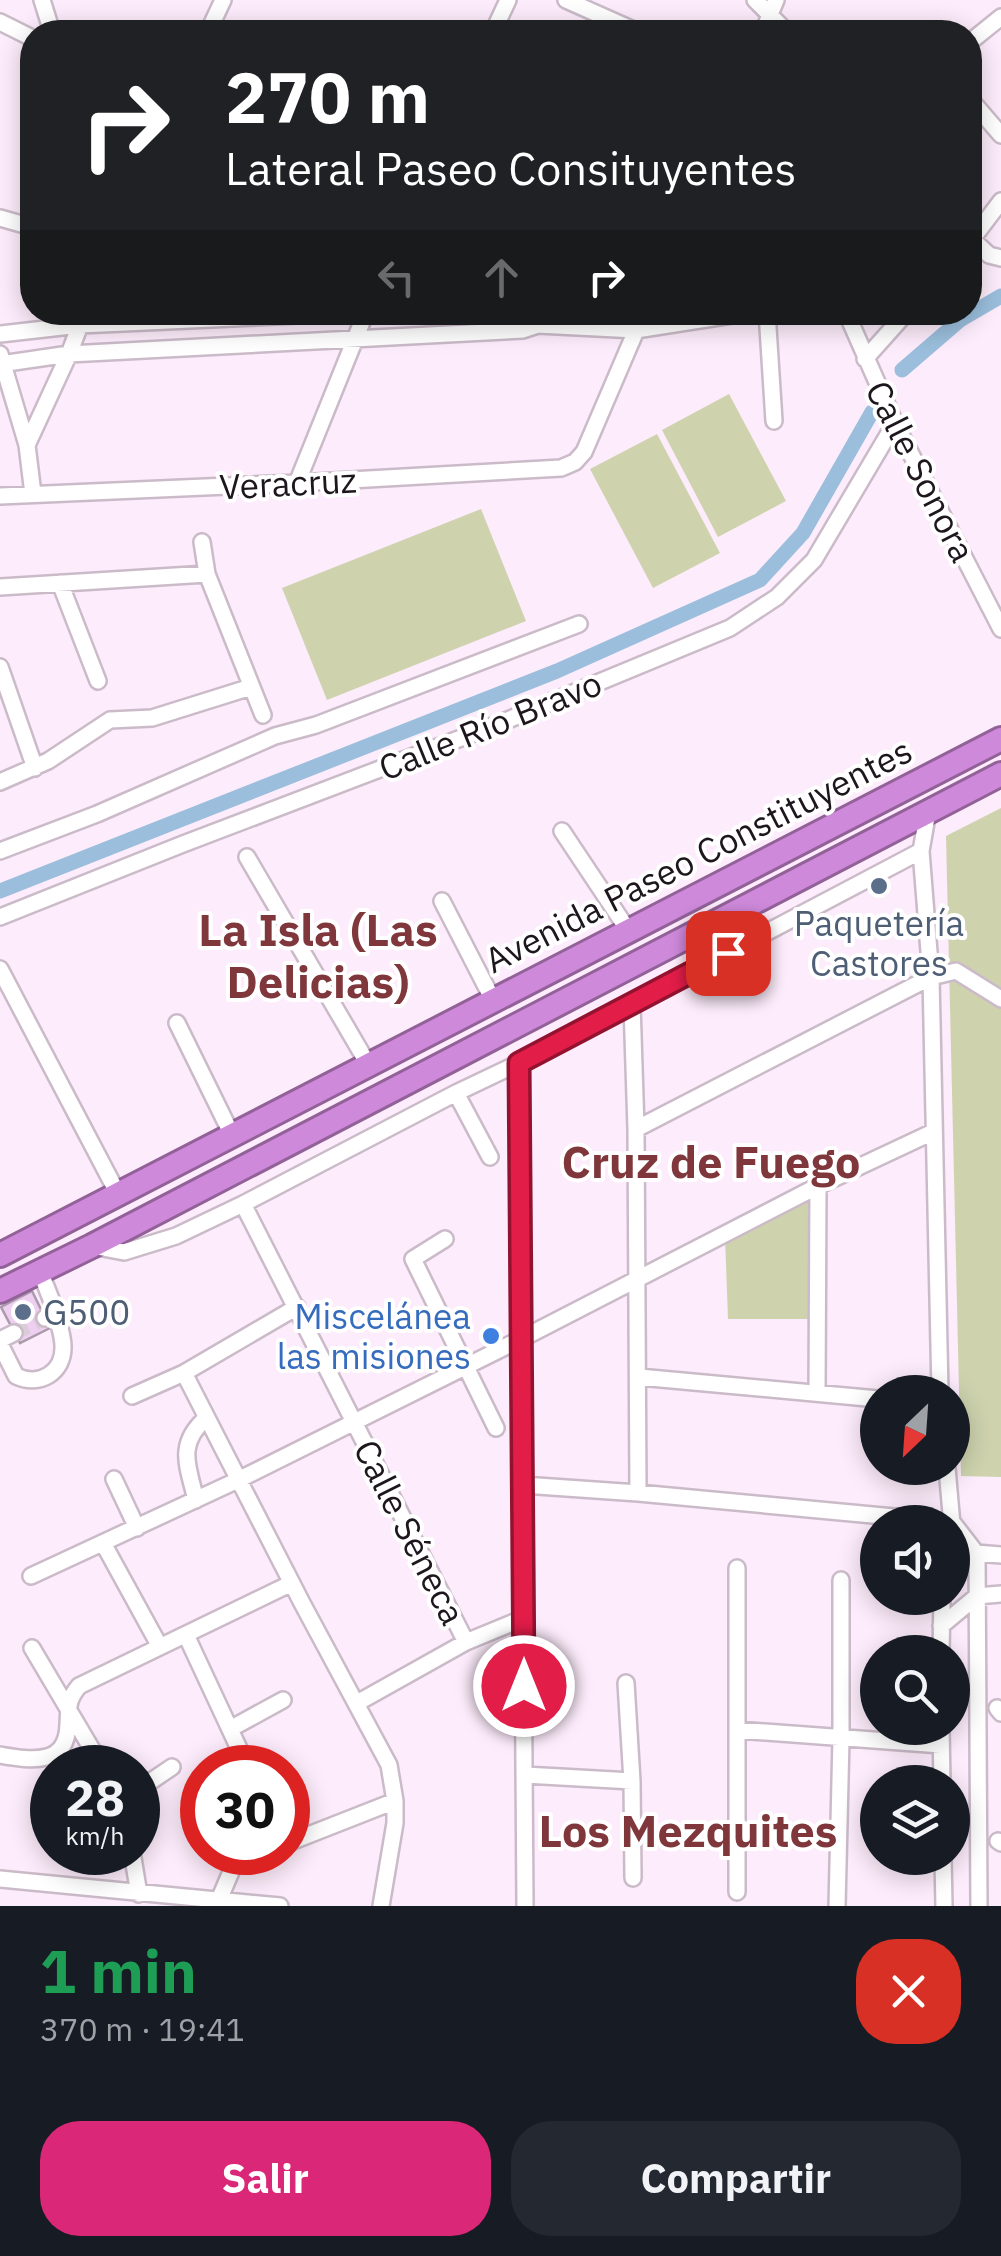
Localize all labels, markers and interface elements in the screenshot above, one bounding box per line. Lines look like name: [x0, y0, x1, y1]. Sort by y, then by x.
text: 270 m: [225, 51, 430, 142]
icon: right: [60, 60, 190, 190]
text: Lateral Paseo Consituyentes: [225, 139, 796, 197]
icon: left: [369, 250, 424, 305]
icon: ahead: [474, 250, 529, 305]
icon: right: [579, 250, 634, 305]
street label: Calle Sonora: [856, 373, 986, 569]
street label: Veracruz: [218, 456, 358, 510]
street label: Calle Río Bravo: [372, 659, 608, 791]
street label: Avenida Paseo Constituyentes: [477, 727, 919, 983]
marker: Paquetería Castores: [868, 875, 890, 897]
district label: La Isla (Las Delicias): [198, 900, 438, 1010]
place label: Paquetería Castores: [794, 900, 964, 986]
pin: [686, 911, 771, 996]
icon: arrive: [701, 926, 756, 981]
district label: Cruz de Fuego: [562, 1132, 860, 1190]
place label: G500: [43, 1289, 130, 1335]
place label: Miscelánea las misiones: [277, 1293, 471, 1379]
marker: G500: [12, 1301, 34, 1323]
marker: Miscelánea las misiones: [480, 1325, 502, 1347]
north arrow: [860, 1375, 970, 1485]
map controls: [860, 1375, 970, 1875]
street label: Calle Séneca: [344, 1432, 476, 1632]
button: sound: [860, 1505, 970, 1615]
position arrow: [472, 1634, 576, 1738]
button: search: [860, 1635, 970, 1745]
speed limit sign: 30: [180, 1745, 310, 1875]
text: 28: [65, 1765, 125, 1830]
button: layers: [860, 1765, 970, 1875]
district label: Los Mezquites: [539, 1801, 837, 1859]
text: km/h: [66, 1819, 124, 1852]
text: 1 min: [40, 1931, 197, 2010]
button: close: [856, 1939, 961, 2044]
text: 370 m · 19:41: [40, 2008, 245, 2050]
button: Salir: [40, 2121, 491, 2236]
button: Compartir: [511, 2121, 961, 2236]

